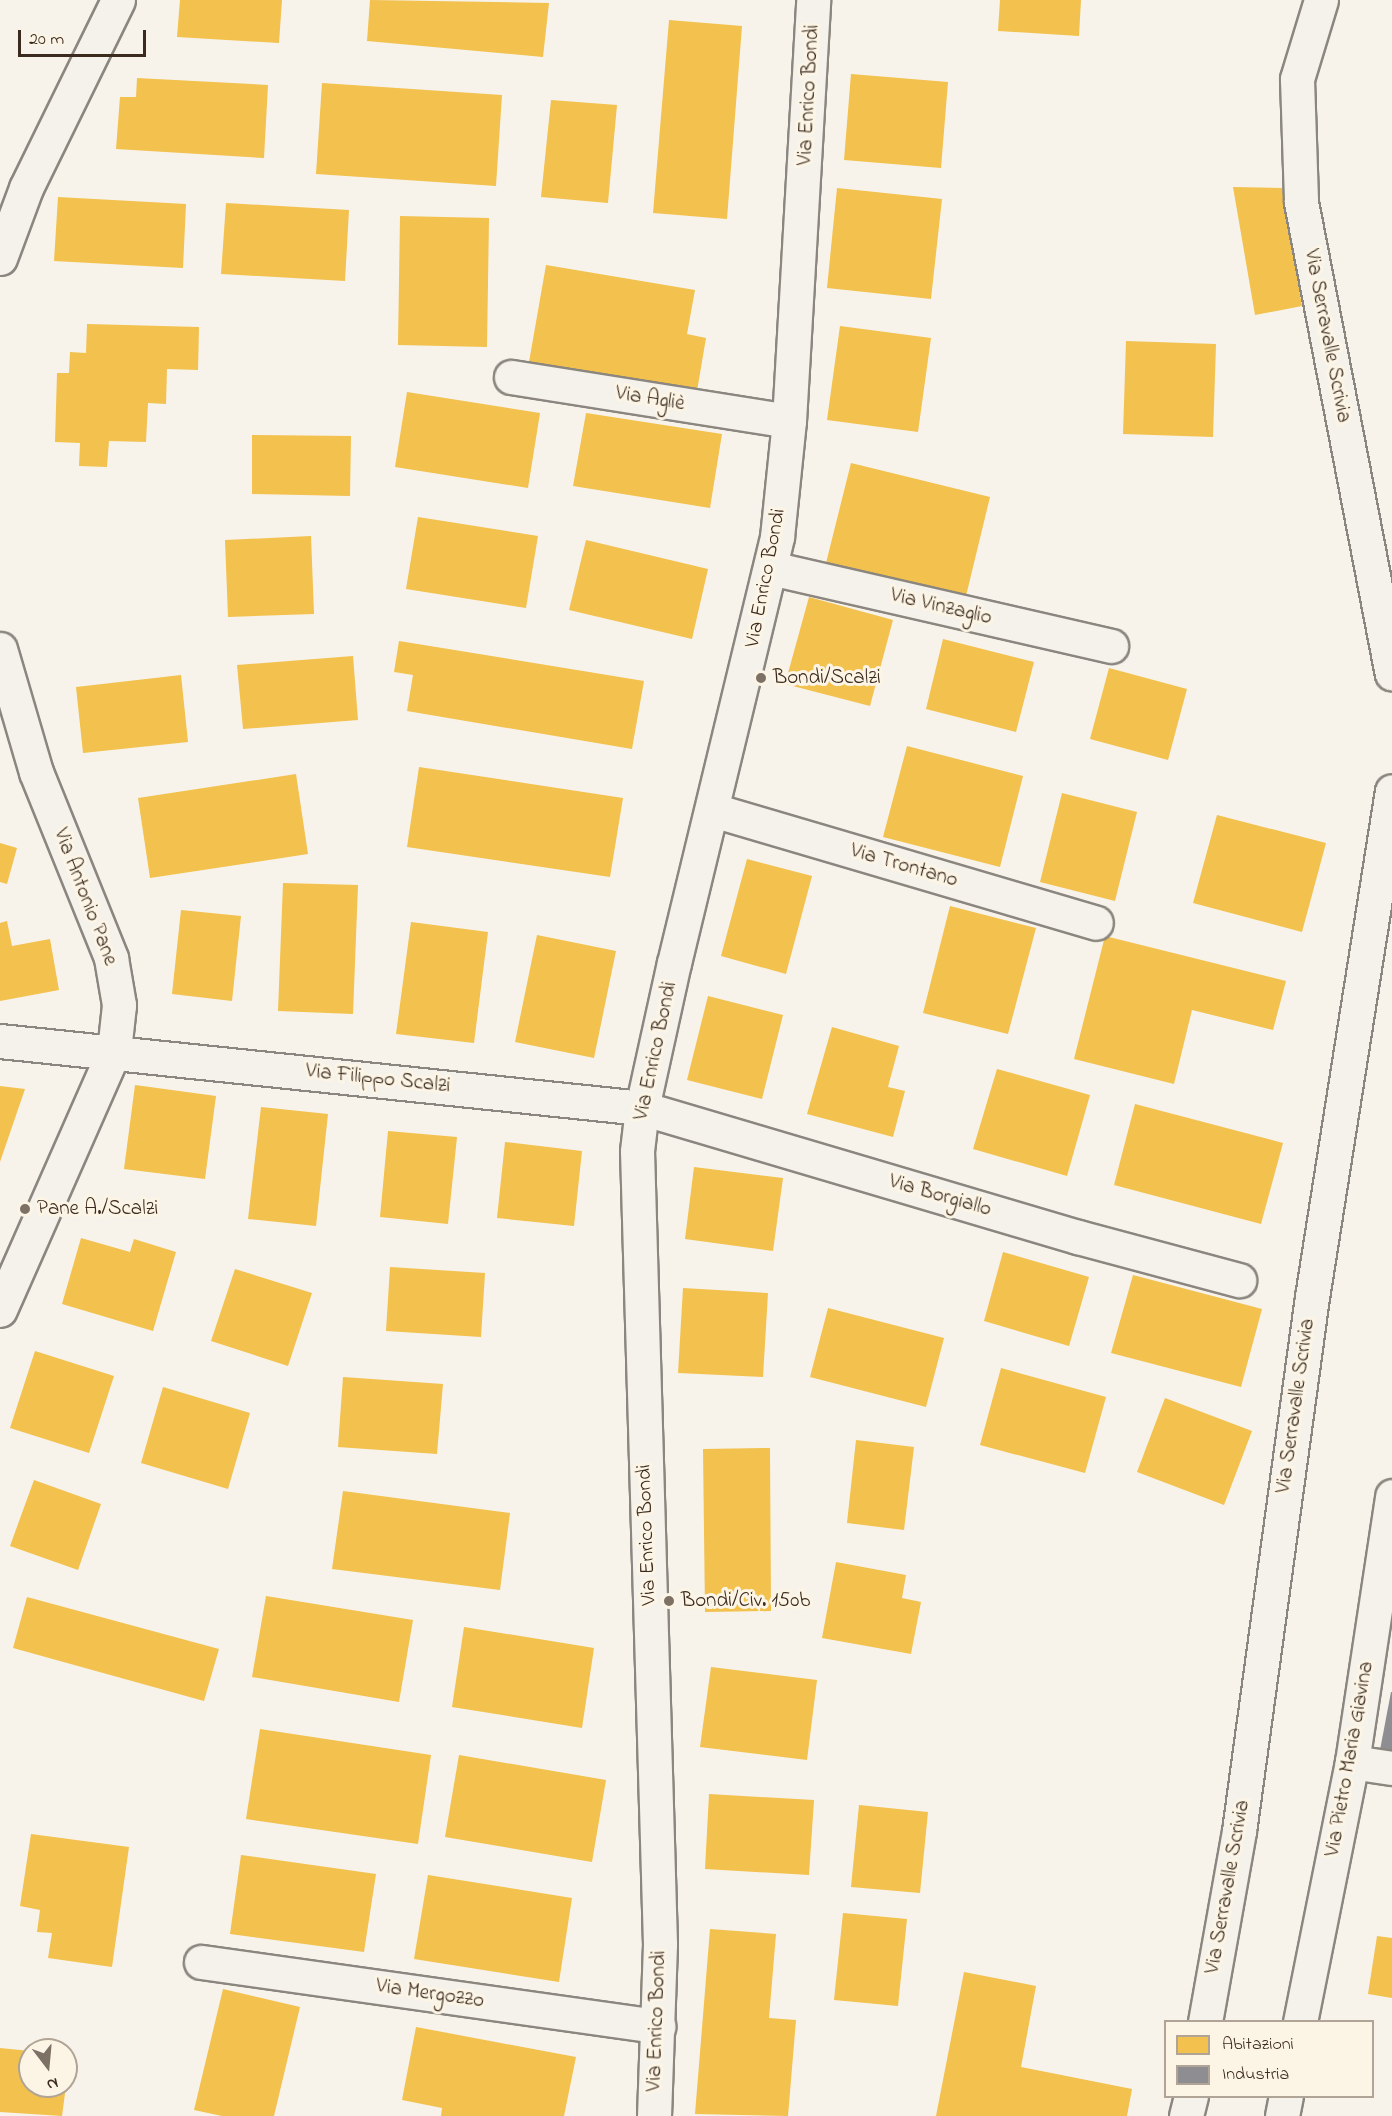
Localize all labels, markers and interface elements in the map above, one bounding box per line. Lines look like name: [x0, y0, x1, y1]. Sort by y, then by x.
scale bar: [21, 18, 148, 56]
street label: Via Enrico Bondi: [793, 24, 825, 166]
text: 20 m: [29, 27, 64, 53]
street label: Via Serravalle Scrivia: [1298, 247, 1356, 425]
street label: Via Agliè: [614, 381, 686, 417]
street label: Via Enrico Bondi: [740, 506, 792, 650]
street label: Via Vinzaglio: [888, 583, 994, 631]
place label: Bondi/Scalzi: [773, 665, 881, 691]
marker: Bondi/Scalzi: [754, 671, 768, 685]
street label: Via Antonio Pane: [47, 825, 123, 969]
street label: Via Trontano: [847, 839, 961, 893]
street label: Via Enrico Bondi: [629, 979, 683, 1123]
street label: Via Filippo Scalzi: [304, 1059, 452, 1099]
street label: Via Borgiallo: [886, 1169, 994, 1223]
place label: Pane A./Scalzi: [37, 1196, 158, 1222]
marker: Pane A./Scalzi: [18, 1202, 32, 1216]
street label: Via Serravalle Scrivia: [1271, 1317, 1321, 1495]
street label: Via Enrico Bondi: [632, 1464, 662, 1606]
place label: Bondi/Civ. 150b: [681, 1588, 810, 1614]
marker: Bondi/Civ. 150b: [662, 1594, 676, 1608]
street label: Via Pietro Maria Giavina: [1320, 1659, 1380, 1859]
street label: Via Serravalle Scrivia: [1200, 1798, 1256, 1976]
street label: Via Enrico Bondi: [642, 1950, 672, 2092]
street label: Via Mergozzo: [374, 1974, 486, 2014]
legend: [1164, 2020, 1374, 2098]
text: Abitazioni: [1222, 2032, 1294, 2058]
north arrow: [18, 2038, 78, 2098]
text: Industria: [1222, 2062, 1289, 2088]
text: N: [44, 2070, 61, 2096]

